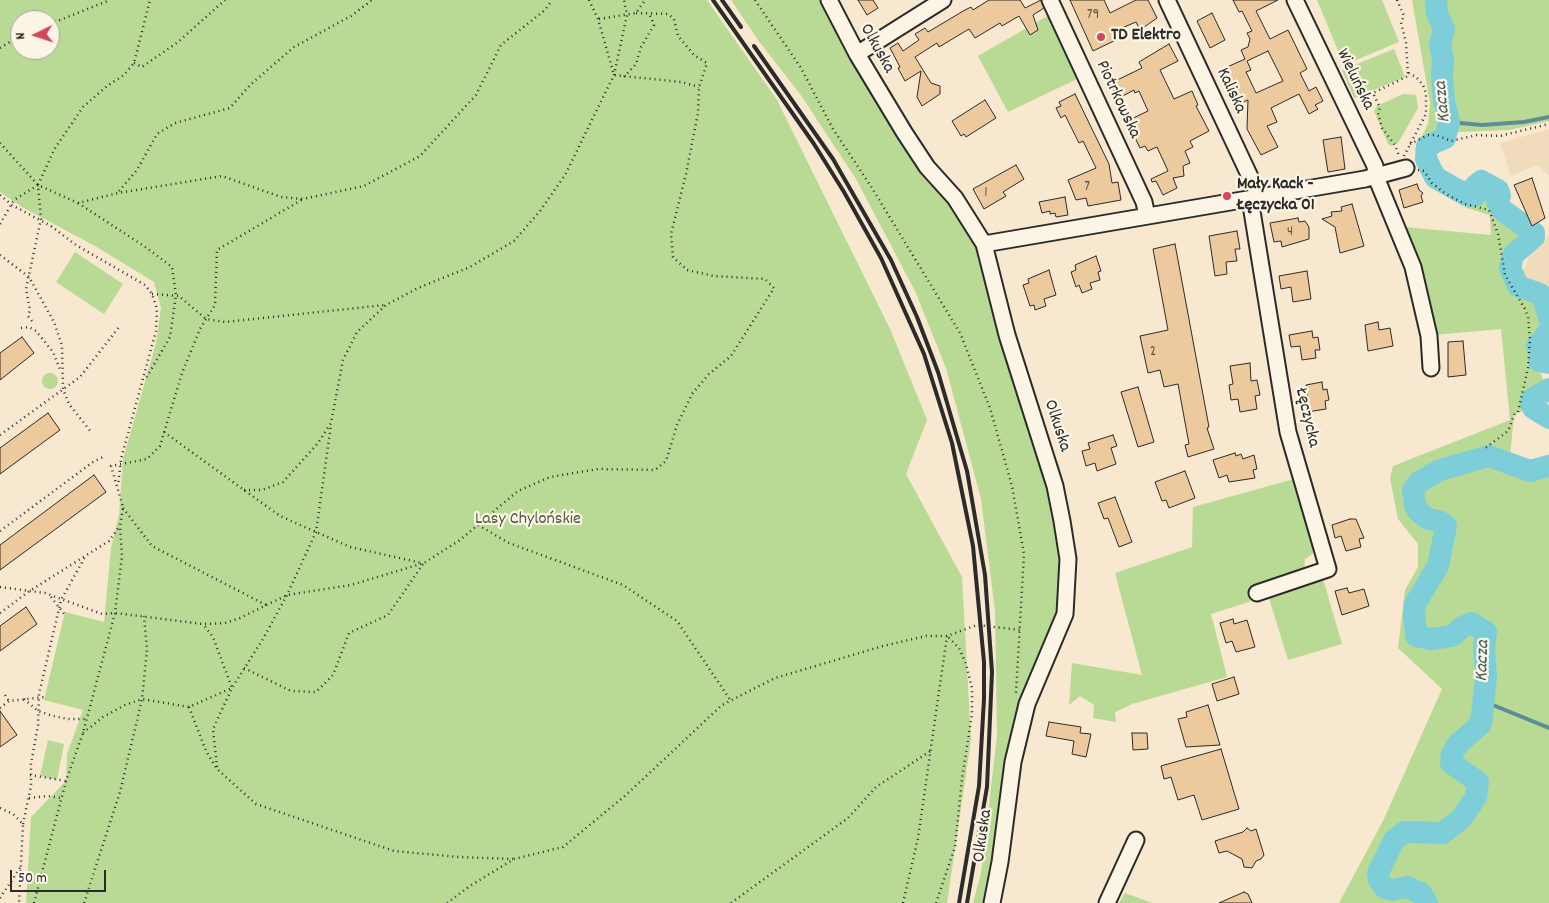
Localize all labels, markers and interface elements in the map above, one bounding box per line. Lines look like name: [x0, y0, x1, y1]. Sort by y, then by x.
house number: 79: [1087, 7, 1099, 25]
north arrow: [10, 10, 60, 60]
street label: Olkuska: [854, 21, 898, 77]
place label: TD Elektro: [1111, 26, 1181, 48]
marker: TD Elektro: [1095, 31, 1107, 43]
text: N: [11, 32, 31, 40]
street label: Wieluńska: [1330, 46, 1378, 114]
street label: Piotrkowska: [1090, 58, 1144, 142]
street label: Kaliska: [1210, 65, 1250, 117]
water label: Kacza: [1431, 80, 1457, 124]
place label: Mały Kack - Łęczycka 01: [1237, 175, 1315, 218]
house number: 7: [1084, 179, 1090, 197]
house number: 1: [984, 185, 988, 203]
marker: Mały Kack - Łęczycka 01: [1221, 190, 1233, 202]
house number: 4: [1287, 224, 1293, 242]
house number: 2: [1150, 344, 1156, 362]
street label: Łęczycka: [1289, 386, 1323, 450]
street label: Olkuska: [1038, 397, 1074, 455]
park label: Lasy Chylońskie: [475, 510, 581, 532]
water label: Kacza: [1472, 640, 1496, 682]
street label: Olkuska: [970, 808, 998, 864]
scale bar: [12, 860, 109, 892]
text: 50 m: [18, 868, 47, 890]

